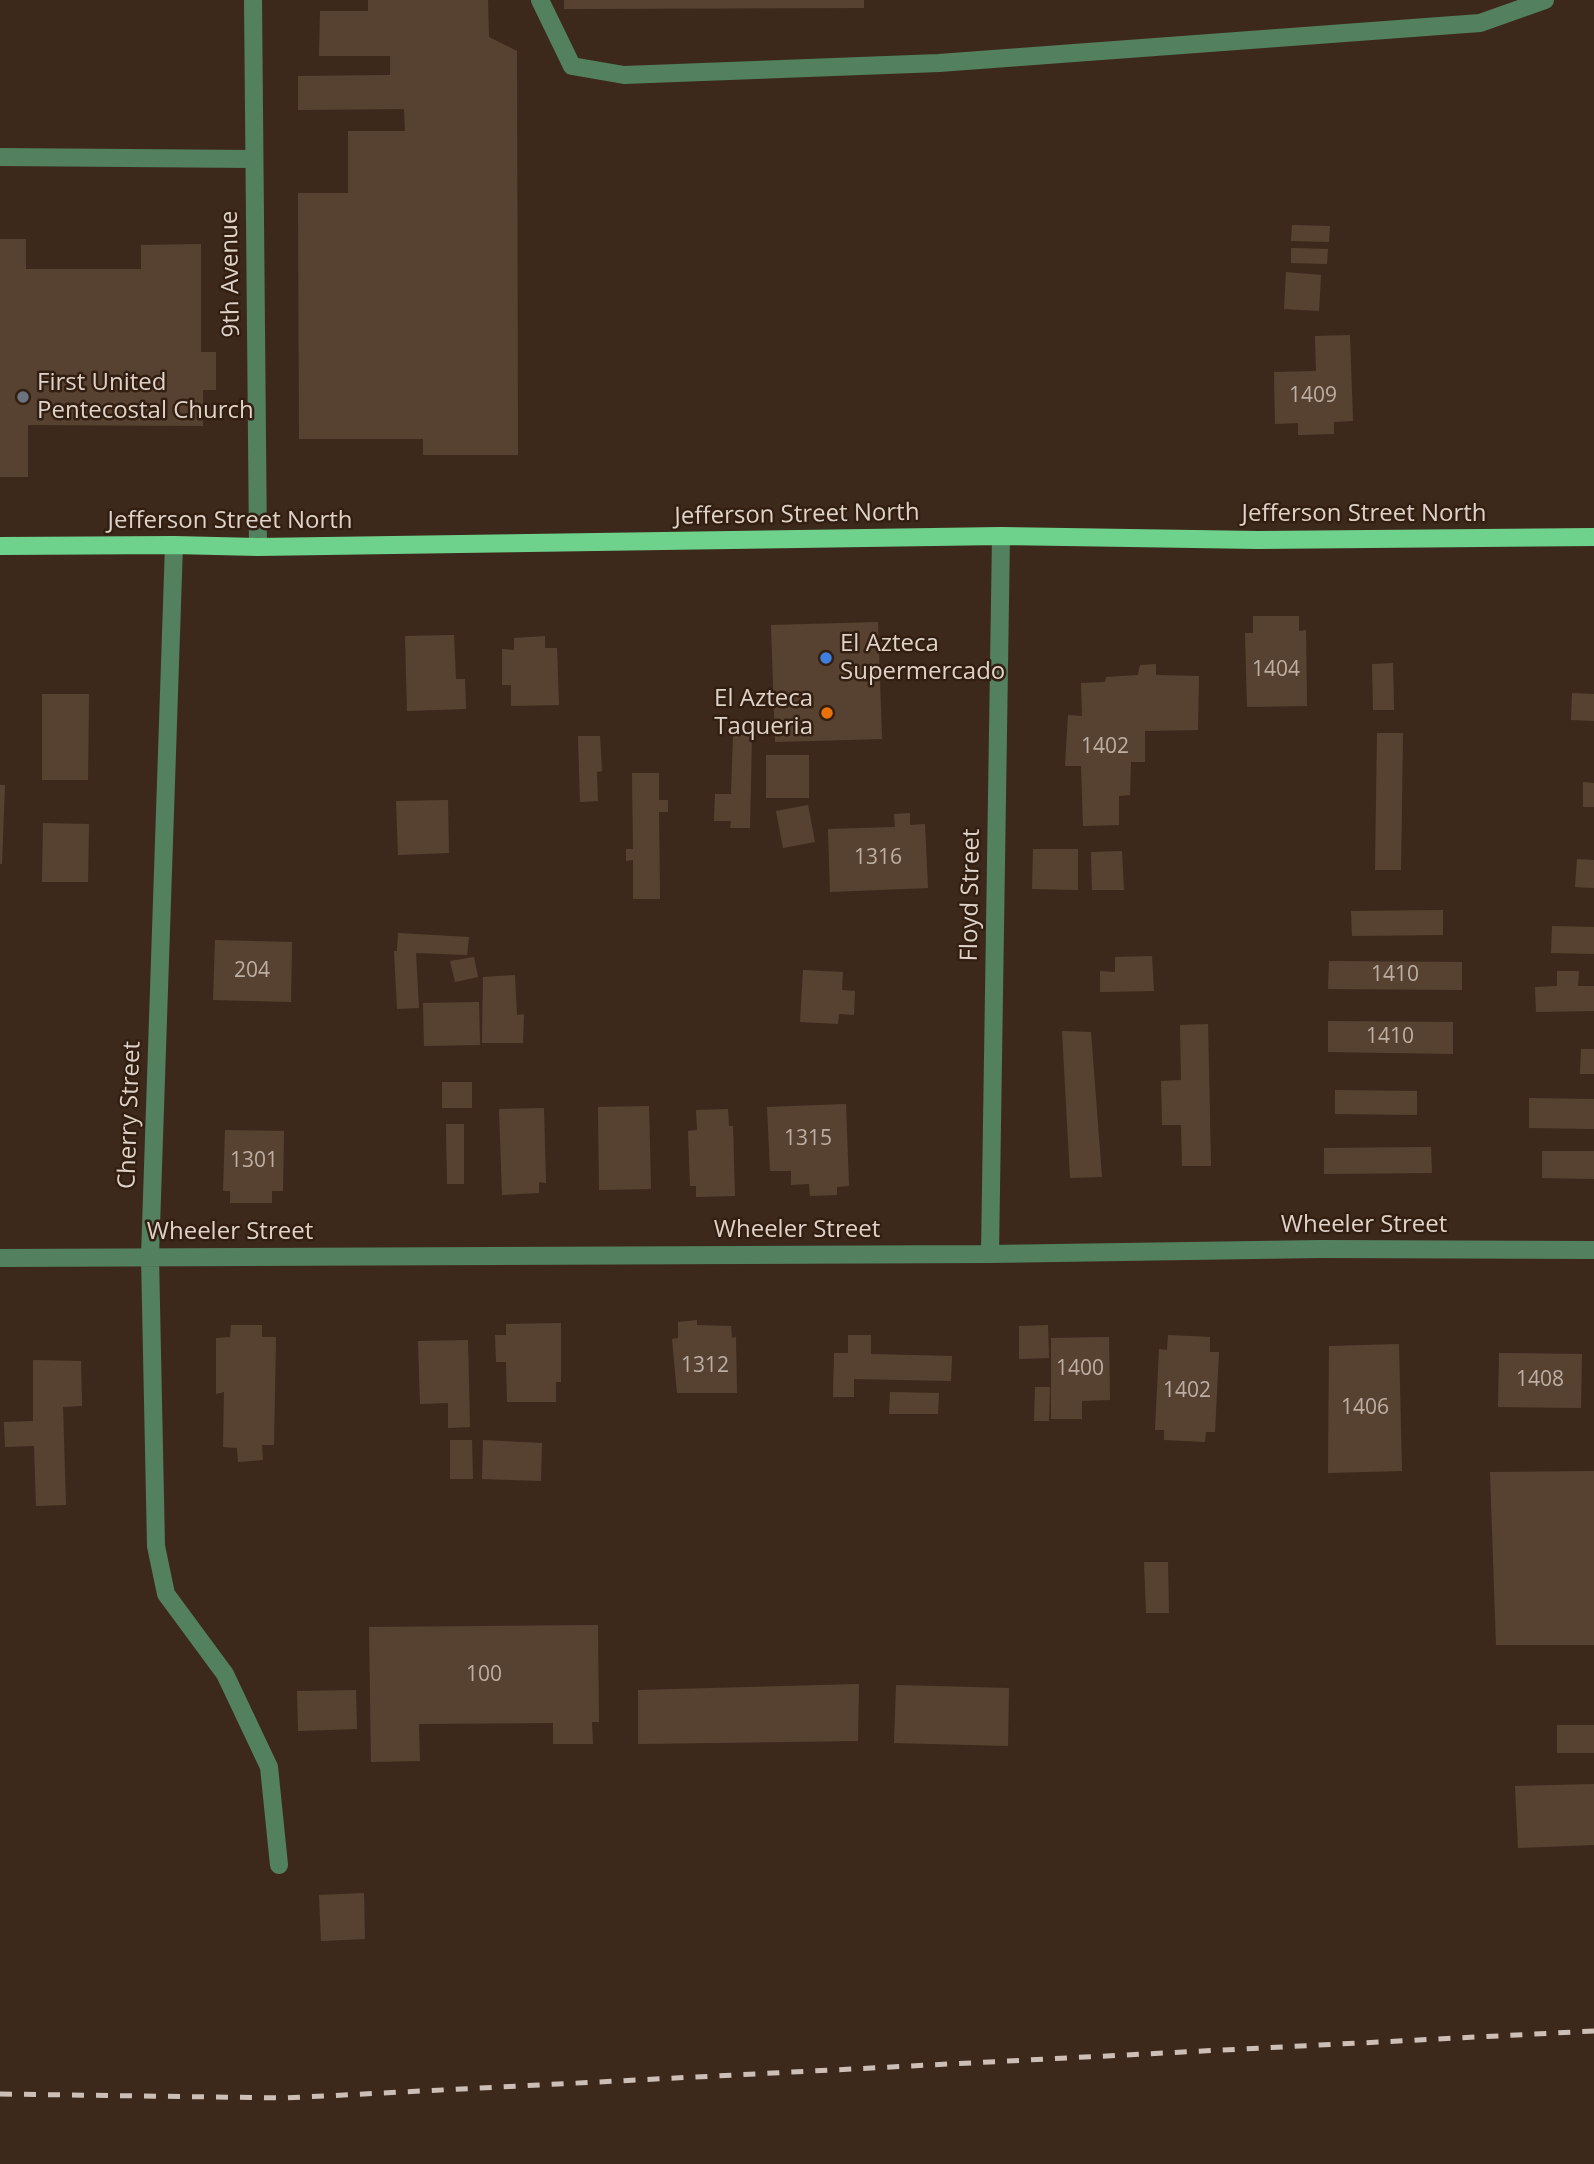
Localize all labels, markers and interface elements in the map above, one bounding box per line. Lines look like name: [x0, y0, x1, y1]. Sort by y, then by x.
street label: 9th Avenue: [215, 210, 247, 338]
place label: First United Pentecostal Church: [37, 369, 254, 425]
house number: 1409: [1289, 383, 1337, 409]
marker: First United Pentecostal Church: [15, 389, 31, 405]
street label: Jefferson Street North: [674, 498, 920, 532]
street label: Jefferson Street North: [1241, 500, 1487, 528]
street label: Jefferson Street North: [107, 507, 353, 535]
place label: El Azteca Supermercado: [840, 630, 1005, 686]
marker: El Azteca Supermercado: [818, 650, 834, 666]
house number: 1404: [1252, 657, 1300, 683]
place label: El Azteca Taqueria: [714, 685, 813, 741]
marker: El Azteca Taqueria: [819, 705, 835, 721]
house number: 1402: [1081, 734, 1129, 760]
street label: Floyd Street: [955, 828, 987, 962]
house number: 1316: [854, 845, 902, 871]
house number: 204: [234, 958, 270, 984]
house number: 1410: [1371, 962, 1419, 988]
house number: 1410: [1366, 1024, 1414, 1050]
street label: Cherry Street: [113, 1040, 147, 1190]
house number: 1315: [784, 1126, 832, 1152]
house number: 1301: [230, 1148, 278, 1174]
street label: Wheeler Street: [1281, 1211, 1447, 1239]
street label: Wheeler Street: [714, 1216, 880, 1244]
street label: Wheeler Street: [147, 1218, 313, 1246]
house number: 1312: [681, 1353, 729, 1379]
house number: 1400: [1056, 1356, 1104, 1382]
house number: 1408: [1516, 1367, 1564, 1393]
house number: 1402: [1163, 1378, 1211, 1404]
house number: 1406: [1341, 1395, 1389, 1421]
house number: 100: [466, 1662, 502, 1688]

